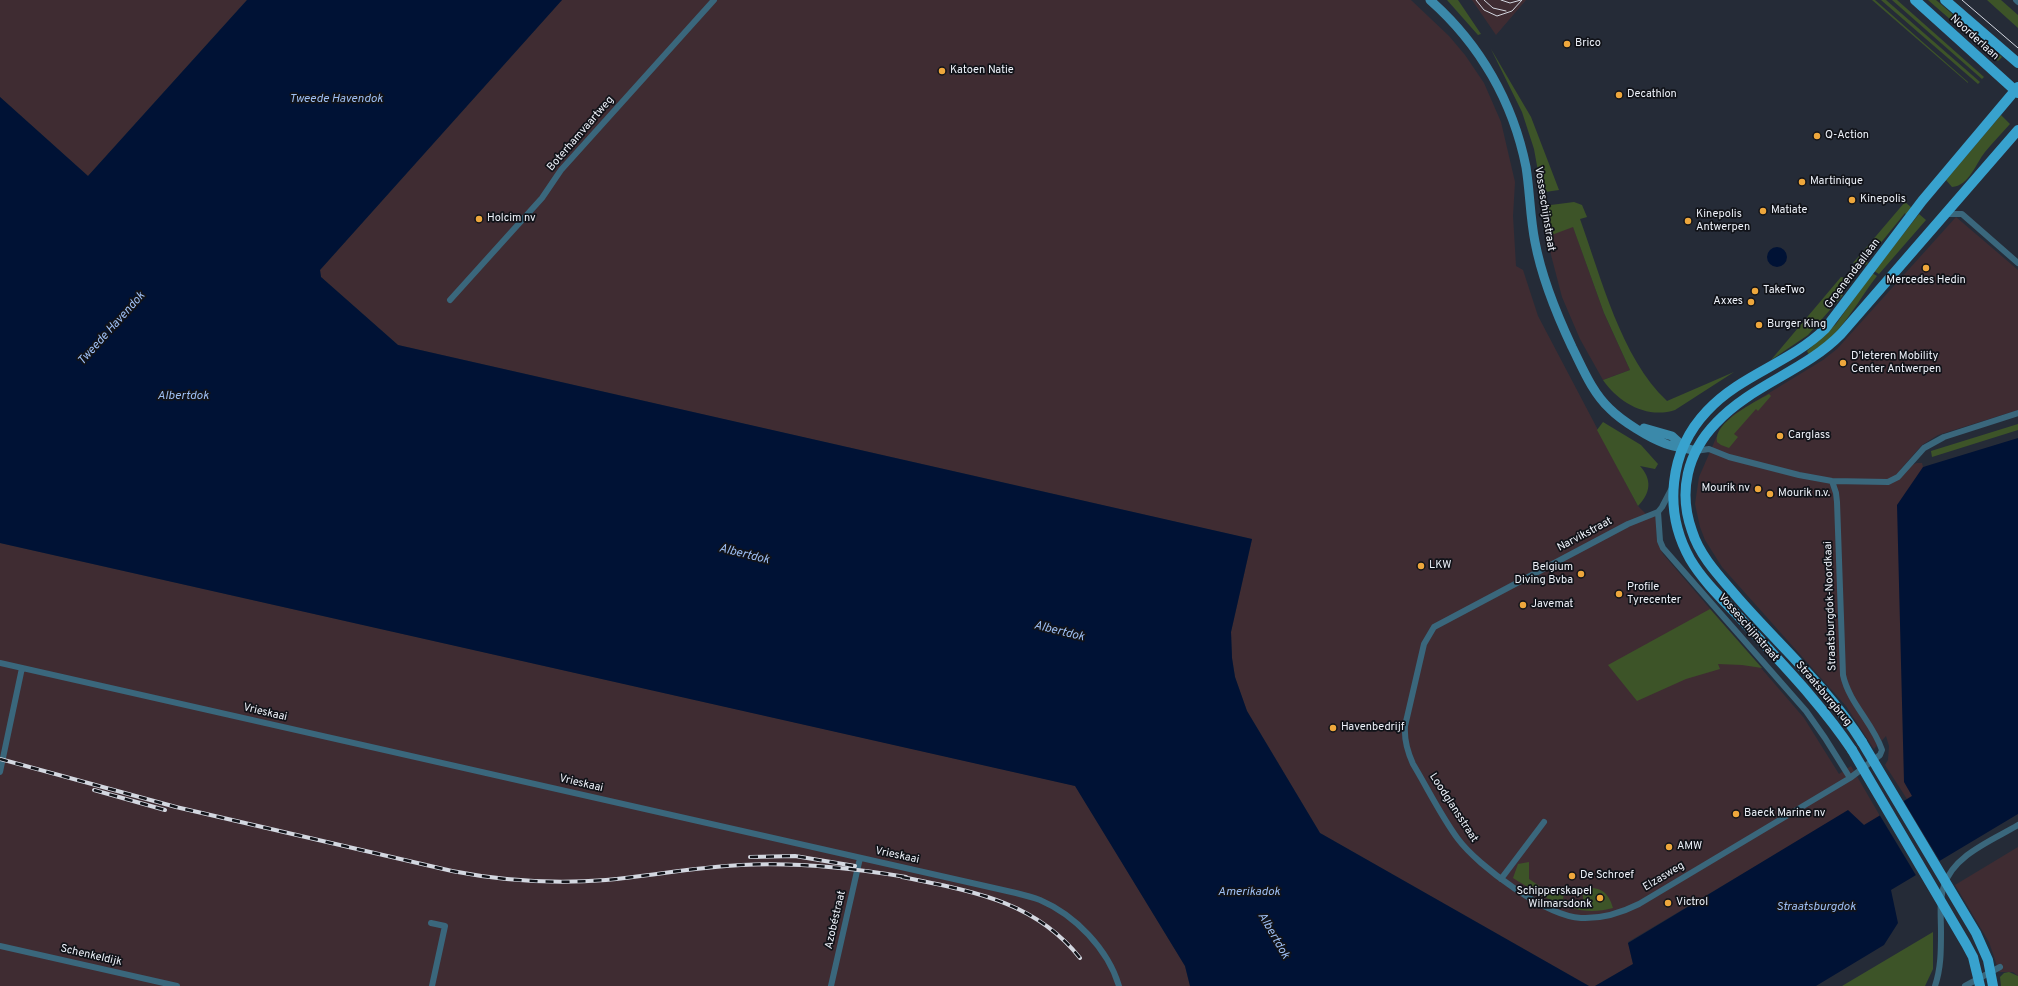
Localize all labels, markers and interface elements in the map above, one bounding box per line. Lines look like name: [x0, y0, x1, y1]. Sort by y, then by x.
street label: Noorderlaan: [1947, 13, 2001, 63]
place label: Brico: [1575, 37, 1601, 51]
marker: Brico: [1562, 39, 1572, 49]
place label: Katoen Natie: [950, 64, 1014, 78]
marker: Katoen Natie: [937, 66, 947, 76]
place label: Decathlon: [1627, 88, 1677, 102]
marker: Decathlon: [1614, 90, 1624, 100]
water label: Tweede Havendok: [289, 93, 383, 107]
street label: Boterhamvaartweg: [545, 94, 617, 174]
place label: Q-Action: [1825, 129, 1869, 143]
marker: Q-Action: [1812, 131, 1822, 141]
street label: Vosseschijnstraat: [1531, 166, 1557, 252]
place label: Martinique: [1810, 175, 1863, 189]
marker: Martinique: [1797, 177, 1807, 187]
place label: Kinepolis: [1860, 193, 1906, 207]
marker: Kinepolis: [1847, 195, 1857, 205]
place label: Matiate: [1771, 204, 1807, 218]
marker: Matiate: [1758, 206, 1768, 216]
place label: Kinepolis Antwerpen: [1696, 208, 1750, 234]
place label: Holcim nv: [487, 212, 536, 226]
marker: Holcim nv: [474, 214, 484, 224]
marker: Kinepolis Antwerpen: [1683, 216, 1693, 226]
street label: Groenendaallaan: [1822, 236, 1884, 312]
marker: Mercedes Hedin: [1921, 263, 1931, 273]
place label: Mercedes Hedin: [1886, 274, 1966, 288]
place label: TakeTwo: [1763, 284, 1805, 298]
marker: TakeTwo: [1750, 286, 1760, 296]
water label: Tweede Havendok: [75, 289, 149, 369]
place label: Axxes: [1713, 295, 1743, 309]
marker: Axxes: [1746, 297, 1756, 307]
place label: Burger King: [1767, 318, 1826, 332]
marker: Burger King: [1754, 320, 1764, 330]
place label: D’Ieteren Mobility Center Antwerpen: [1851, 350, 1941, 376]
marker: D’Ieteren Mobility Center Antwerpen: [1838, 358, 1848, 368]
water label: Albertdok: [157, 390, 209, 404]
place label: Carglass: [1788, 429, 1830, 443]
marker: Carglass: [1775, 431, 1785, 441]
place label: Mourik nv: [1701, 482, 1750, 496]
marker: Mourik nv: [1753, 484, 1763, 494]
place label: Mourik n.v.: [1778, 487, 1830, 501]
marker: Mourik n.v.: [1765, 489, 1775, 499]
street label: Narvikstraat: [1555, 515, 1615, 555]
street label: Straatsburgdok-Noordkaai: [1822, 541, 1840, 671]
water label: Albertdok: [717, 542, 771, 568]
place label: LKW: [1429, 559, 1452, 573]
marker: LKW: [1416, 561, 1426, 571]
place label: Belgium Diving Bvba: [1514, 561, 1573, 587]
marker: Belgium Diving Bvba: [1576, 569, 1586, 579]
place label: Profile Tyrecenter: [1627, 581, 1681, 607]
marker: Profile Tyrecenter: [1614, 589, 1624, 599]
street label: Vosseschijnstraat: [1715, 591, 1781, 665]
place label: Javemat: [1531, 598, 1574, 612]
marker: Javemat: [1518, 600, 1528, 610]
water label: Albertdok: [1032, 619, 1086, 645]
street label: Straatsburgbrug: [1792, 659, 1854, 729]
street label: Vrieskaai: [242, 702, 288, 724]
place label: Havenbedrijf: [1341, 721, 1404, 735]
marker: Havenbedrijf: [1328, 723, 1338, 733]
street label: Loodglansstraat: [1426, 771, 1480, 845]
street label: Vrieskaai: [558, 773, 604, 795]
place label: Baeck Marine nv: [1744, 807, 1825, 821]
marker: Baeck Marine nv: [1731, 809, 1741, 819]
place label: AMW: [1677, 840, 1702, 854]
marker: AMW: [1664, 842, 1674, 852]
street label: Vrieskaai: [874, 845, 920, 867]
street label: Elzasweg: [1641, 860, 1687, 894]
place label: De Schroef: [1580, 869, 1634, 883]
marker: De Schroef: [1567, 871, 1577, 881]
place label: Schipperskapel Wilmarsdonk: [1517, 885, 1592, 911]
water label: Amerikadok: [1218, 886, 1280, 900]
street label: Azobéstraat: [823, 889, 849, 951]
marker: Schipperskapel Wilmarsdonk: [1595, 893, 1605, 903]
place label: Victrol: [1676, 896, 1708, 910]
marker: Victrol: [1663, 898, 1673, 908]
water label: Straatsburgdok: [1776, 901, 1856, 915]
water label: Albertdok: [1254, 910, 1292, 962]
street label: Schenkeldijk: [59, 943, 123, 969]

